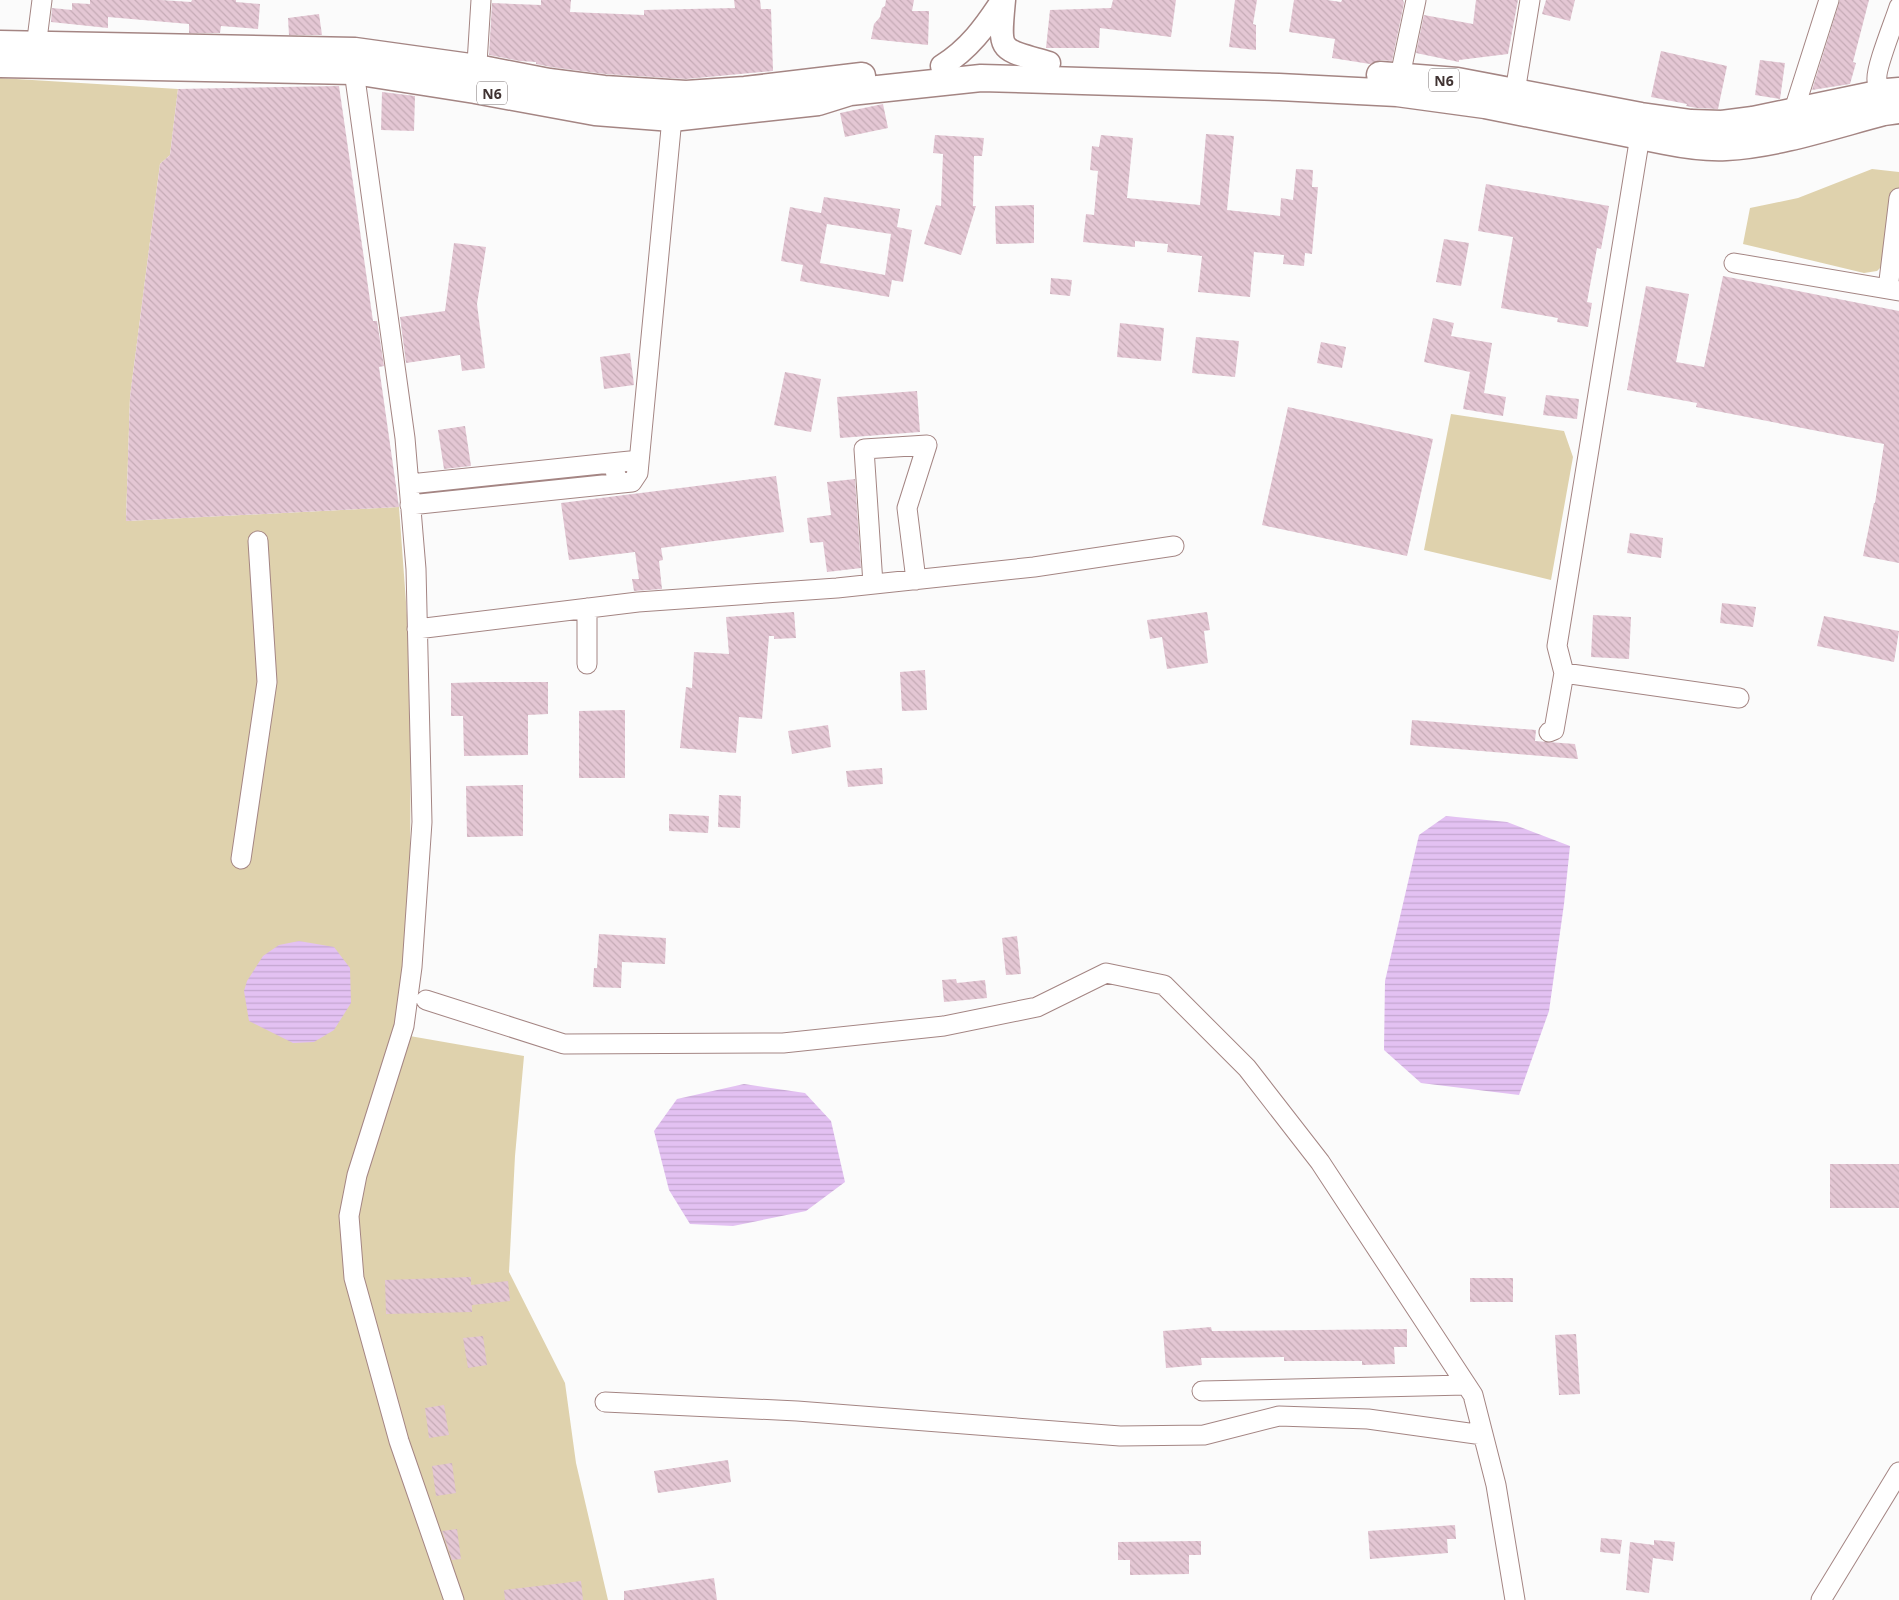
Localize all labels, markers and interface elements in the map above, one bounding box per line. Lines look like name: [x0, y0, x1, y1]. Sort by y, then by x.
road number: N6: [1429, 68, 1459, 92]
road number: N6: [477, 82, 507, 105]

